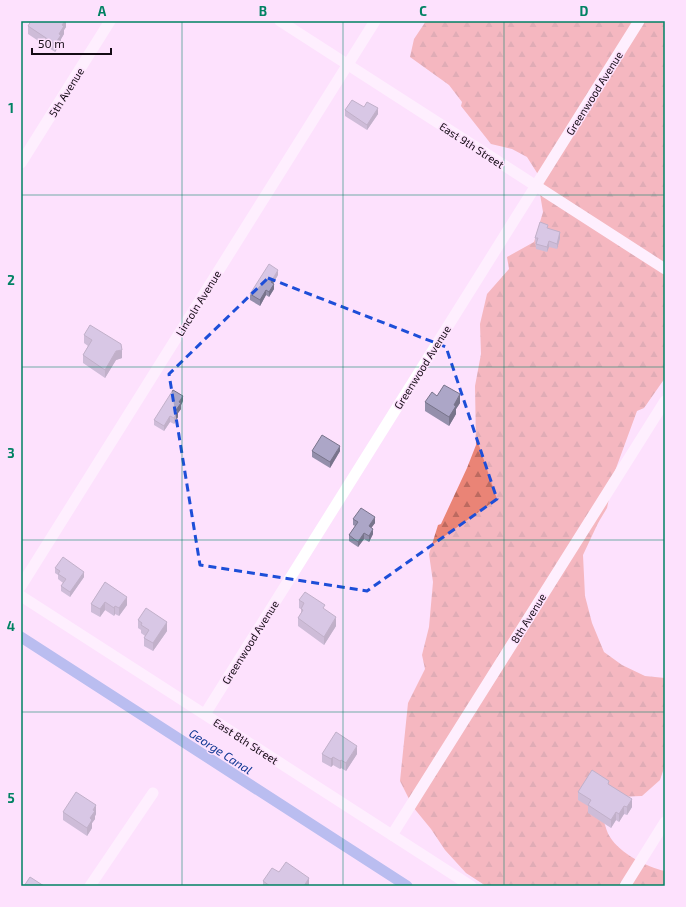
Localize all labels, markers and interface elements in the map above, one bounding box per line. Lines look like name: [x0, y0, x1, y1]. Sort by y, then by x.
text: A: [98, 3, 107, 19]
text: B: [259, 3, 267, 19]
text: C: [419, 3, 427, 19]
text: D: [580, 3, 589, 19]
scale bar: [32, 30, 111, 56]
text: 50 m: [38, 36, 65, 50]
street label: Greenwood Avenue: [563, 49, 625, 137]
street label: 5th Avenue: [46, 65, 86, 119]
text: 1: [8, 100, 14, 116]
street label: East 9th Street: [437, 119, 507, 171]
street label: Lincoln Avenue: [173, 268, 223, 338]
text: 2: [7, 272, 15, 288]
street label: Greenwood Avenue: [391, 323, 453, 411]
text: 3: [7, 445, 15, 461]
street label: 8th Avenue: [508, 591, 548, 645]
street label: Greenwood Avenue: [219, 598, 281, 686]
text: 4: [7, 618, 15, 634]
street label: East 8th Street: [211, 715, 281, 767]
water label: George Canal: [187, 725, 255, 777]
text: 5: [7, 790, 15, 806]

